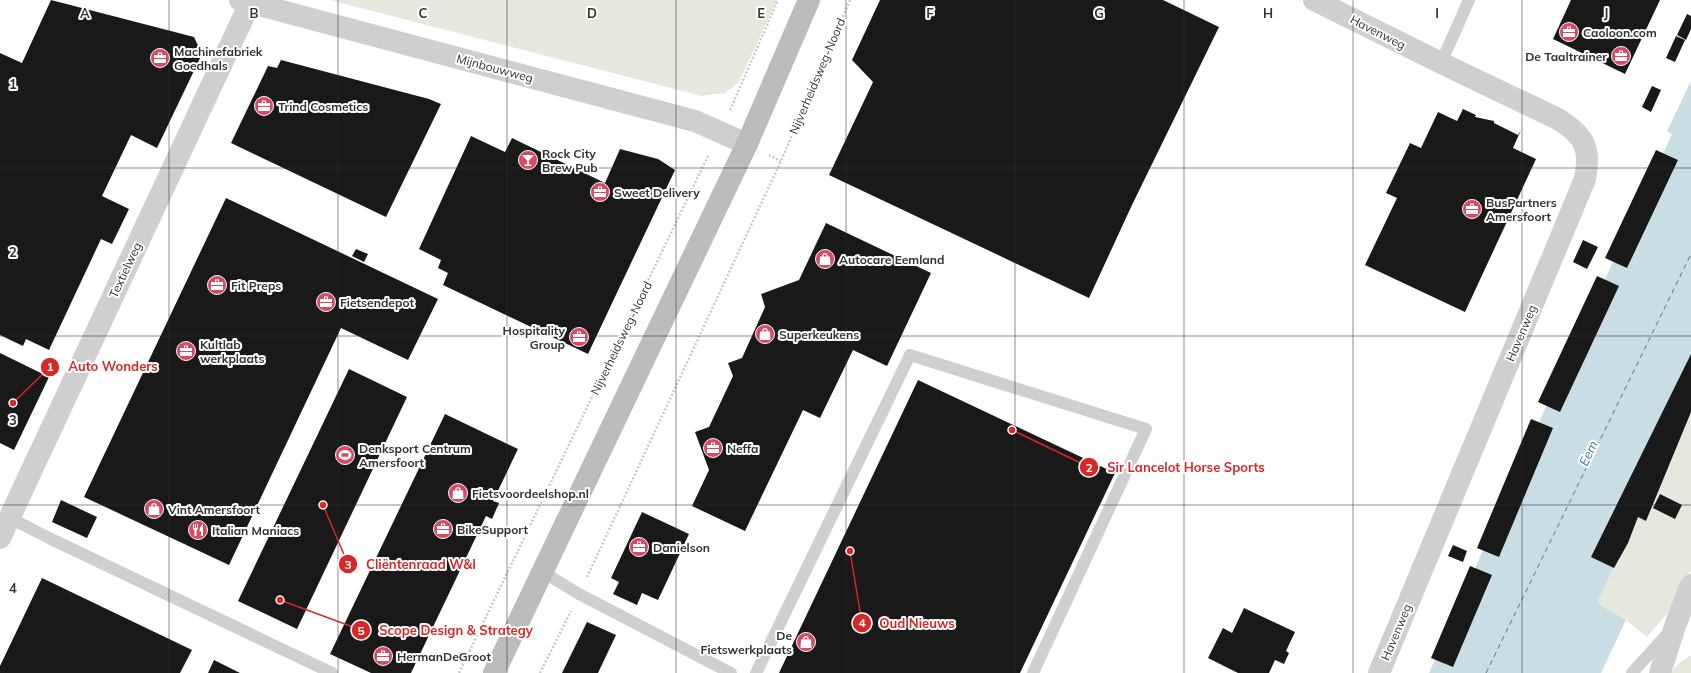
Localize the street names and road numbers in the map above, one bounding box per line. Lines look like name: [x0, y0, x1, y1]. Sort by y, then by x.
street label: Havenweg: [1348, 12, 1408, 52]
street label: Nijverheidsweg-Noord: [786, 16, 848, 136]
street label: Mijnbouwweg: [455, 51, 535, 85]
street label: Textielweg: [106, 240, 144, 300]
street label: Nijverheidsweg-Noord: [587, 279, 655, 397]
street label: Havenweg: [1502, 302, 1540, 364]
street label: Havenweg: [1377, 601, 1415, 663]

